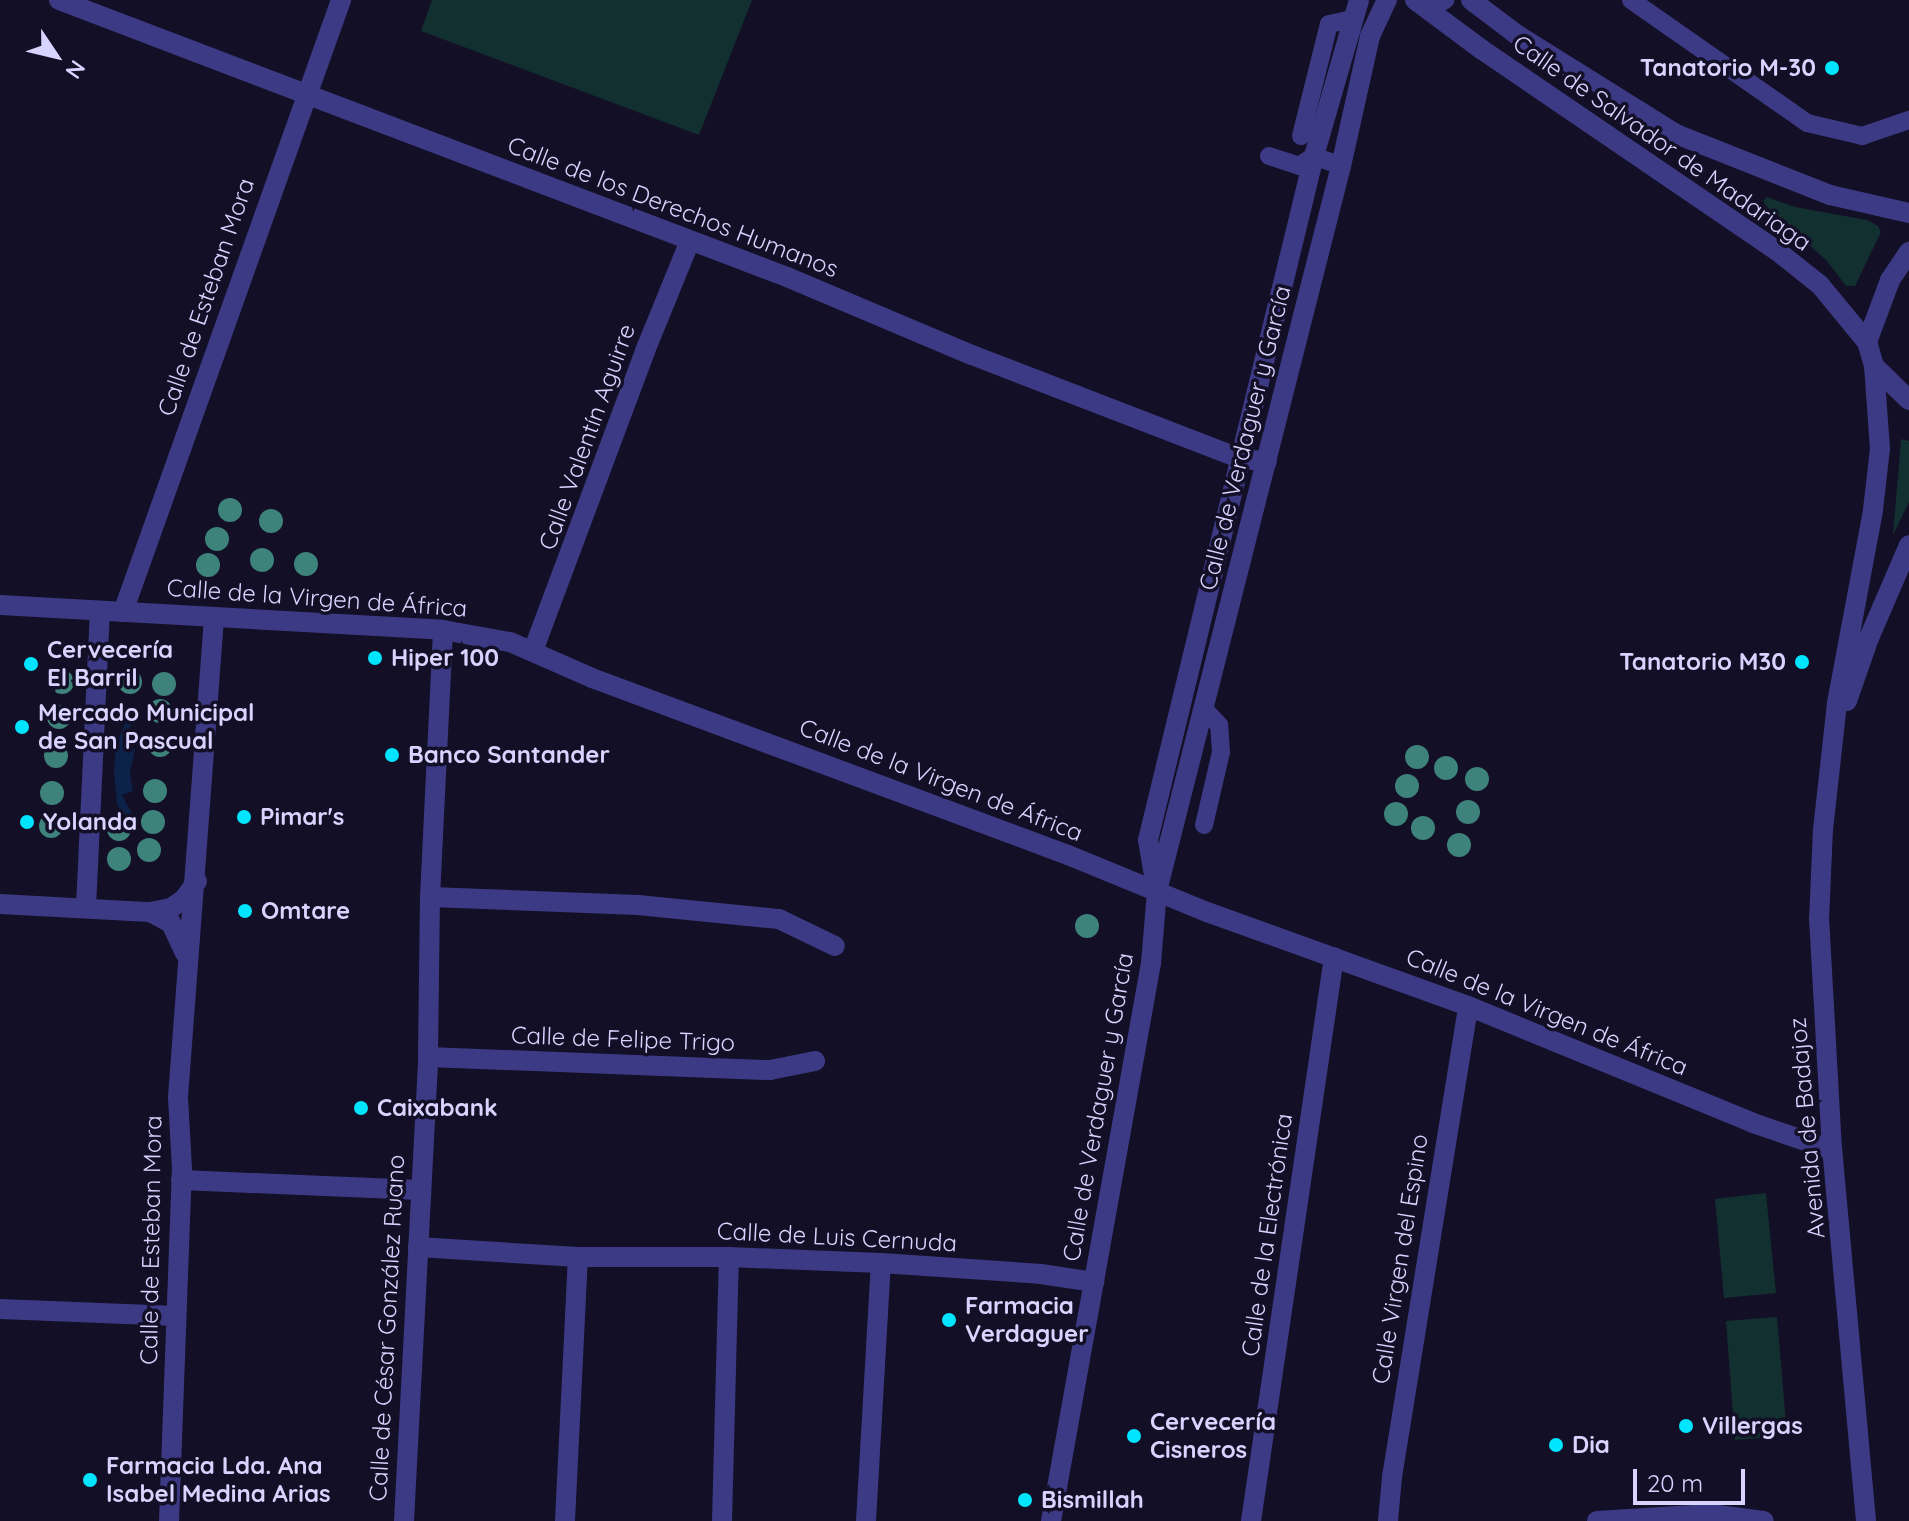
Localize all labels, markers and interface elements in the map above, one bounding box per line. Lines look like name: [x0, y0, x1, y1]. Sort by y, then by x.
north arrow: [16, 16, 96, 96]
street label: Calle de Salvador de Madariaga: [1507, 29, 1817, 257]
place label: Tanatorio M-30: [1640, 54, 1816, 82]
text: N: [60, 55, 92, 84]
marker: Tanatorio M-30: [1823, 59, 1841, 77]
street label: Calle de los Derechos Humanos: [504, 130, 842, 284]
street label: Calle de Esteban Mora: [152, 174, 260, 420]
street label: Calle de Verdaguer y García: [1193, 283, 1297, 593]
street label: Calle Valentín Aguirre: [533, 320, 641, 554]
street label: Calle de la Virgen de África: [166, 573, 468, 623]
place label: Cervecería El Barril: [47, 636, 173, 692]
place label: Hiper 100: [391, 644, 499, 672]
place label: Tanatorio M30: [1619, 648, 1786, 676]
marker: Hiper 100: [366, 649, 384, 667]
marker: Tanatorio M30: [1793, 653, 1811, 671]
marker: Cervecería El Barril: [22, 655, 40, 673]
place label: Mercado Municipal de San Pascual: [38, 699, 255, 755]
street label: Calle de la Virgen de África: [795, 713, 1087, 847]
marker: Mercado Municipal de San Pascual: [13, 718, 31, 736]
place label: Banco Santander: [408, 741, 610, 769]
marker: Banco Santander: [383, 746, 401, 764]
place label: Pimar's: [260, 803, 344, 831]
place label: Yolanda: [43, 808, 137, 836]
marker: Pimar's: [235, 808, 253, 826]
marker: Yolanda: [18, 813, 36, 831]
place label: Omtare: [261, 897, 350, 925]
marker: Omtare: [236, 902, 254, 920]
street label: Calle de la Virgen de África: [1402, 942, 1692, 1082]
street label: Calle de Verdaguer y García: [1057, 950, 1139, 1264]
street label: Avenida de Badajoz: [1783, 1016, 1831, 1240]
street label: Calle de Felipe Trigo: [510, 1021, 736, 1057]
place label: Caixabank: [377, 1094, 498, 1122]
marker: Caixabank: [352, 1099, 370, 1117]
street label: Calle de la Electrónica: [1236, 1112, 1298, 1358]
street label: Calle de Esteban Mora: [134, 1115, 168, 1365]
street label: Calle Virgen del Espino: [1366, 1132, 1434, 1386]
street label: Calle de César González Ruano: [364, 1154, 410, 1502]
street label: Calle de Luis Cernuda: [716, 1216, 958, 1258]
place label: Farmacia Verdaguer: [965, 1292, 1089, 1348]
marker: Farmacia Verdaguer: [940, 1311, 958, 1329]
place label: Cervecería Cisneros: [1150, 1408, 1276, 1464]
place label: Villergas: [1702, 1412, 1803, 1440]
marker: Villergas: [1677, 1417, 1695, 1435]
marker: Cervecería Cisneros: [1125, 1427, 1143, 1445]
place label: Dia: [1572, 1431, 1610, 1459]
marker: Dia: [1547, 1436, 1565, 1454]
place label: Farmacia Lda. Ana Isabel Medina Arias: [106, 1452, 331, 1508]
scale bar: [1637, 1453, 1749, 1503]
text: 20 m: [1647, 1468, 1703, 1498]
marker: Farmacia Lda. Ana Isabel Medina Arias: [81, 1471, 99, 1489]
place label: Bismillah: [1041, 1486, 1144, 1514]
marker: Bismillah: [1016, 1491, 1034, 1509]

